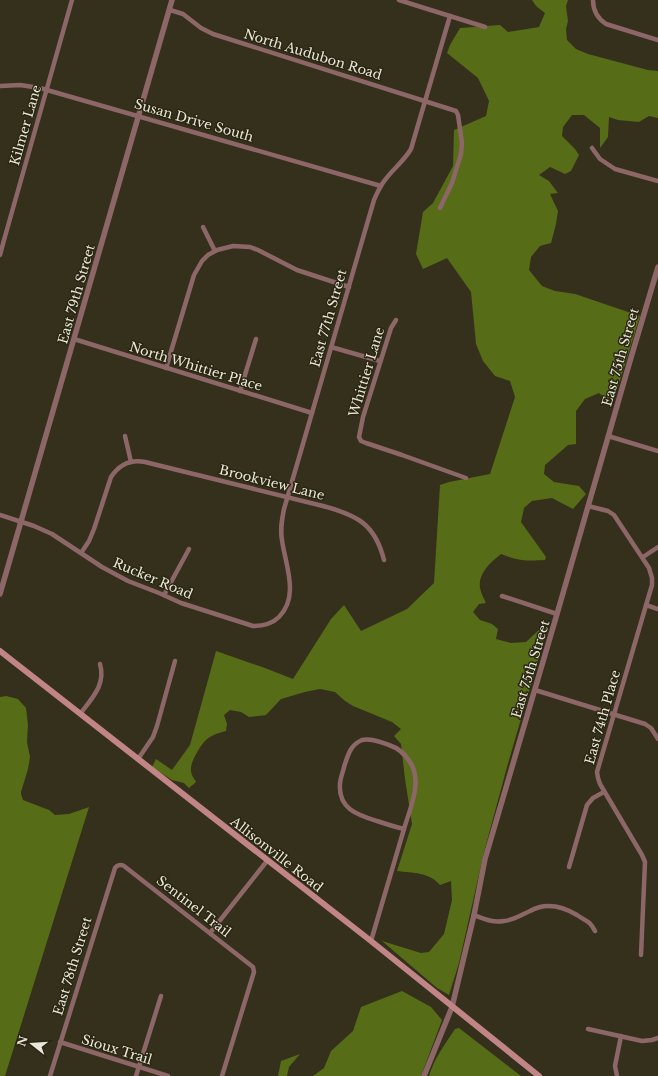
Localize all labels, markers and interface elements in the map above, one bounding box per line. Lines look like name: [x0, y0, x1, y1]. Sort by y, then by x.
street label: North Audubon Road: [242, 25, 384, 84]
street label: Kilmer Lane: [6, 83, 45, 167]
street label: Susan Drive South: [132, 95, 255, 146]
street label: East 79th Street: [54, 242, 99, 346]
street label: East 77th Street: [306, 267, 351, 369]
street label: East 75th Street: [598, 306, 643, 408]
street label: Whittier Lane: [344, 325, 388, 420]
street label: North Whittier Place: [127, 338, 264, 395]
street label: Brookview Lane: [217, 461, 326, 504]
street label: Rucker Road: [110, 554, 195, 603]
street label: East 75th Street: [507, 618, 553, 720]
street label: East 74th Place: [581, 668, 624, 766]
street label: Allisonville Road: [226, 812, 326, 896]
street label: Sentinel Trail: [153, 872, 234, 941]
street label: East 78th Street: [49, 915, 96, 1018]
north arrow: [12, 1024, 52, 1064]
street label: Sioux Trail: [80, 1031, 154, 1068]
text: N: [14, 1033, 31, 1048]

